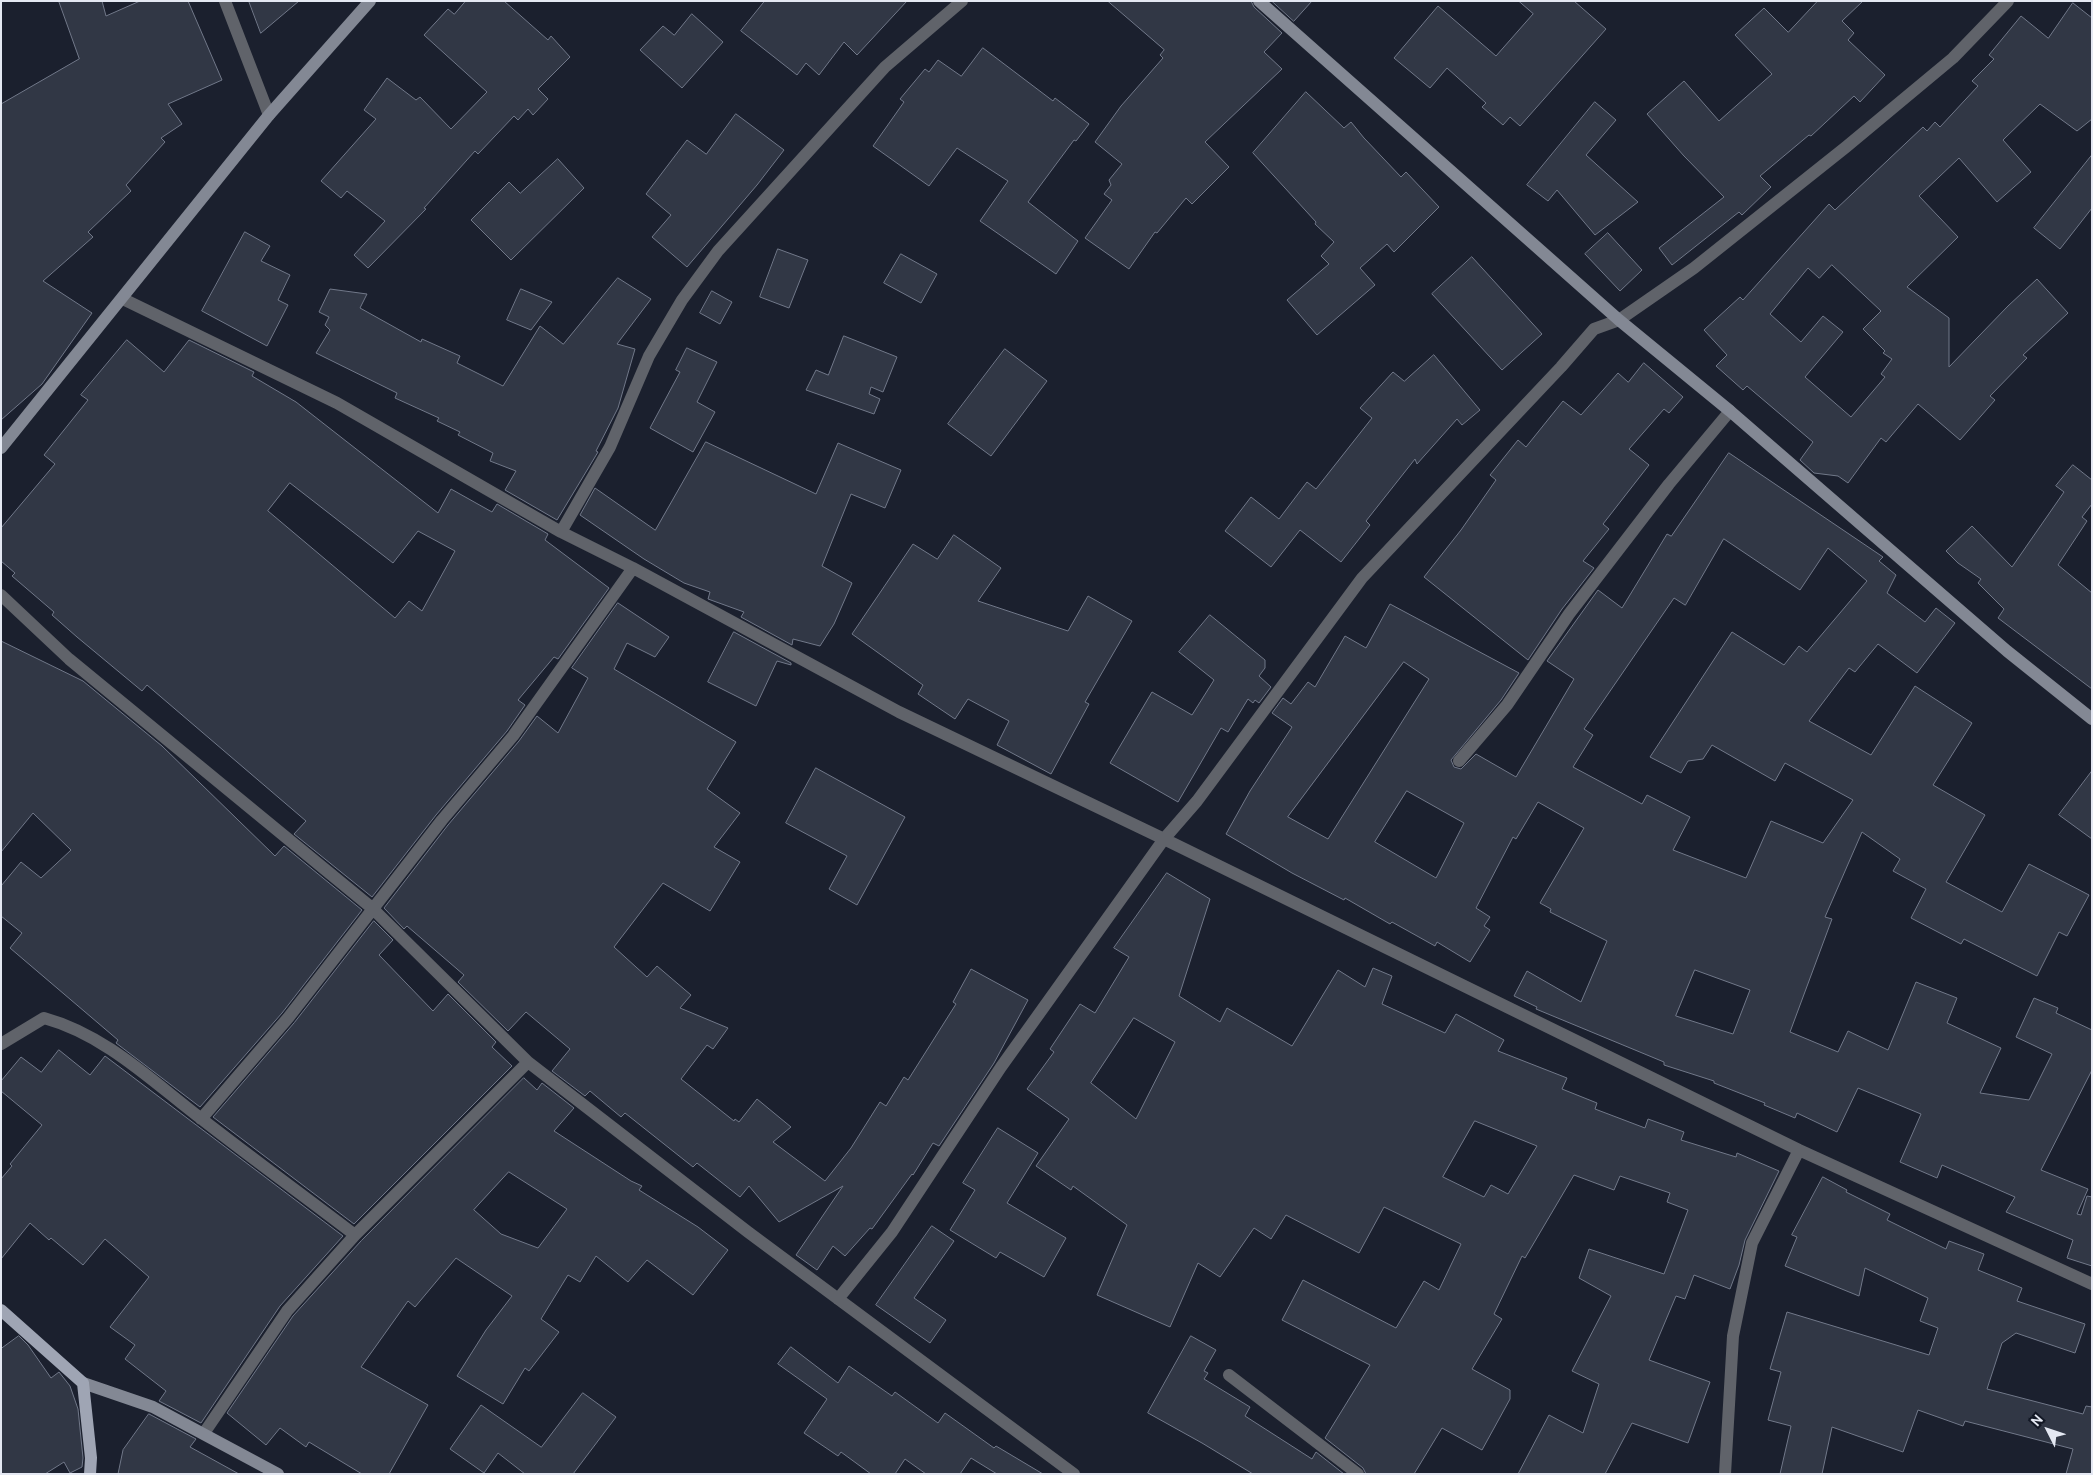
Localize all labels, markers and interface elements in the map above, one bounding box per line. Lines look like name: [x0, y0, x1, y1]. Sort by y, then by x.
north arrow: [2023, 1405, 2073, 1455]
text: N: [2027, 1411, 2047, 1430]

